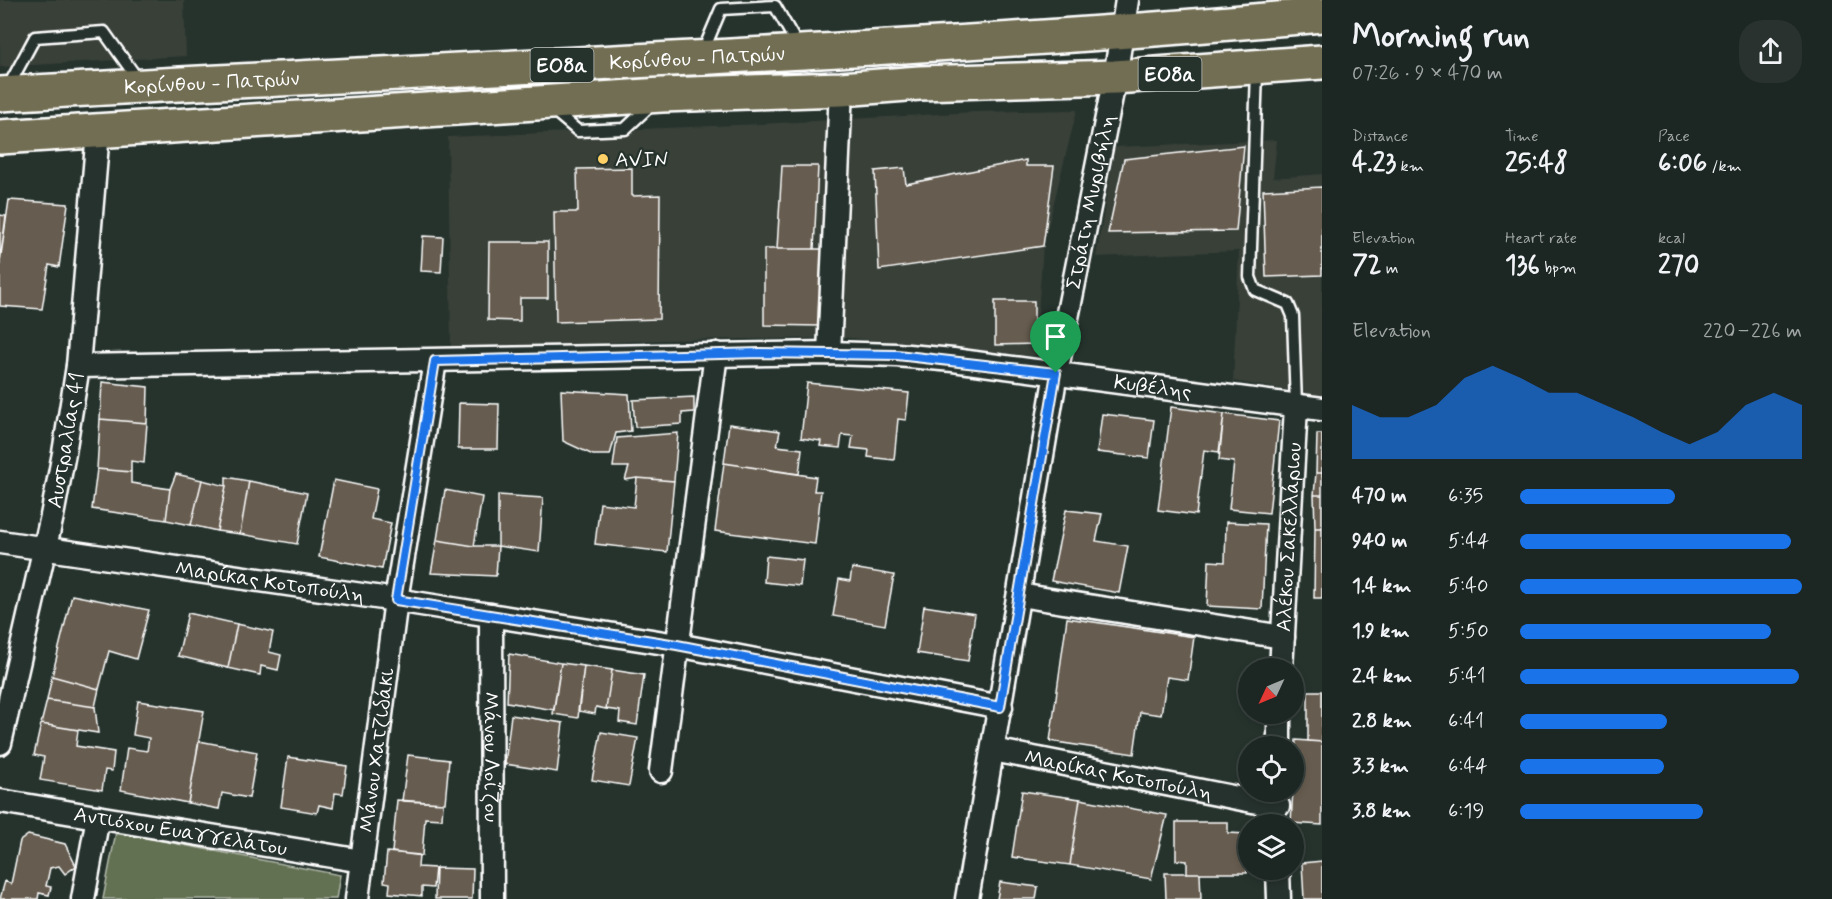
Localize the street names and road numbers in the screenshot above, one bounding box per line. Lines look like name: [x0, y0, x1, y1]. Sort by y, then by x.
street label: Κορίνθου - Πατρών: [609, 40, 786, 77]
road number: ΕΟ8α: [530, 48, 594, 82]
road number: ΕΟ8α: [1138, 57, 1202, 91]
street label: Κορίνθου - Πατρών: [123, 65, 300, 102]
street label: Στράτη Μυριβήλη: [1060, 112, 1122, 292]
street label: Κυβέλης: [1112, 369, 1193, 407]
street label: Αυστραλίας 41: [41, 370, 92, 511]
street label: Αλέκου Σακελλάριου: [1270, 442, 1309, 633]
street label: Μαρίκας Κοτοπούλη: [173, 555, 367, 610]
street label: Μάνου Χατζιδάκι: [353, 666, 402, 834]
street label: Μάνου Λοΐζου: [476, 692, 505, 822]
street label: Μαρίκας Κοτοπούλη: [1022, 743, 1215, 808]
street label: Αντιόχου Ευαγγελάτου: [72, 800, 289, 863]

